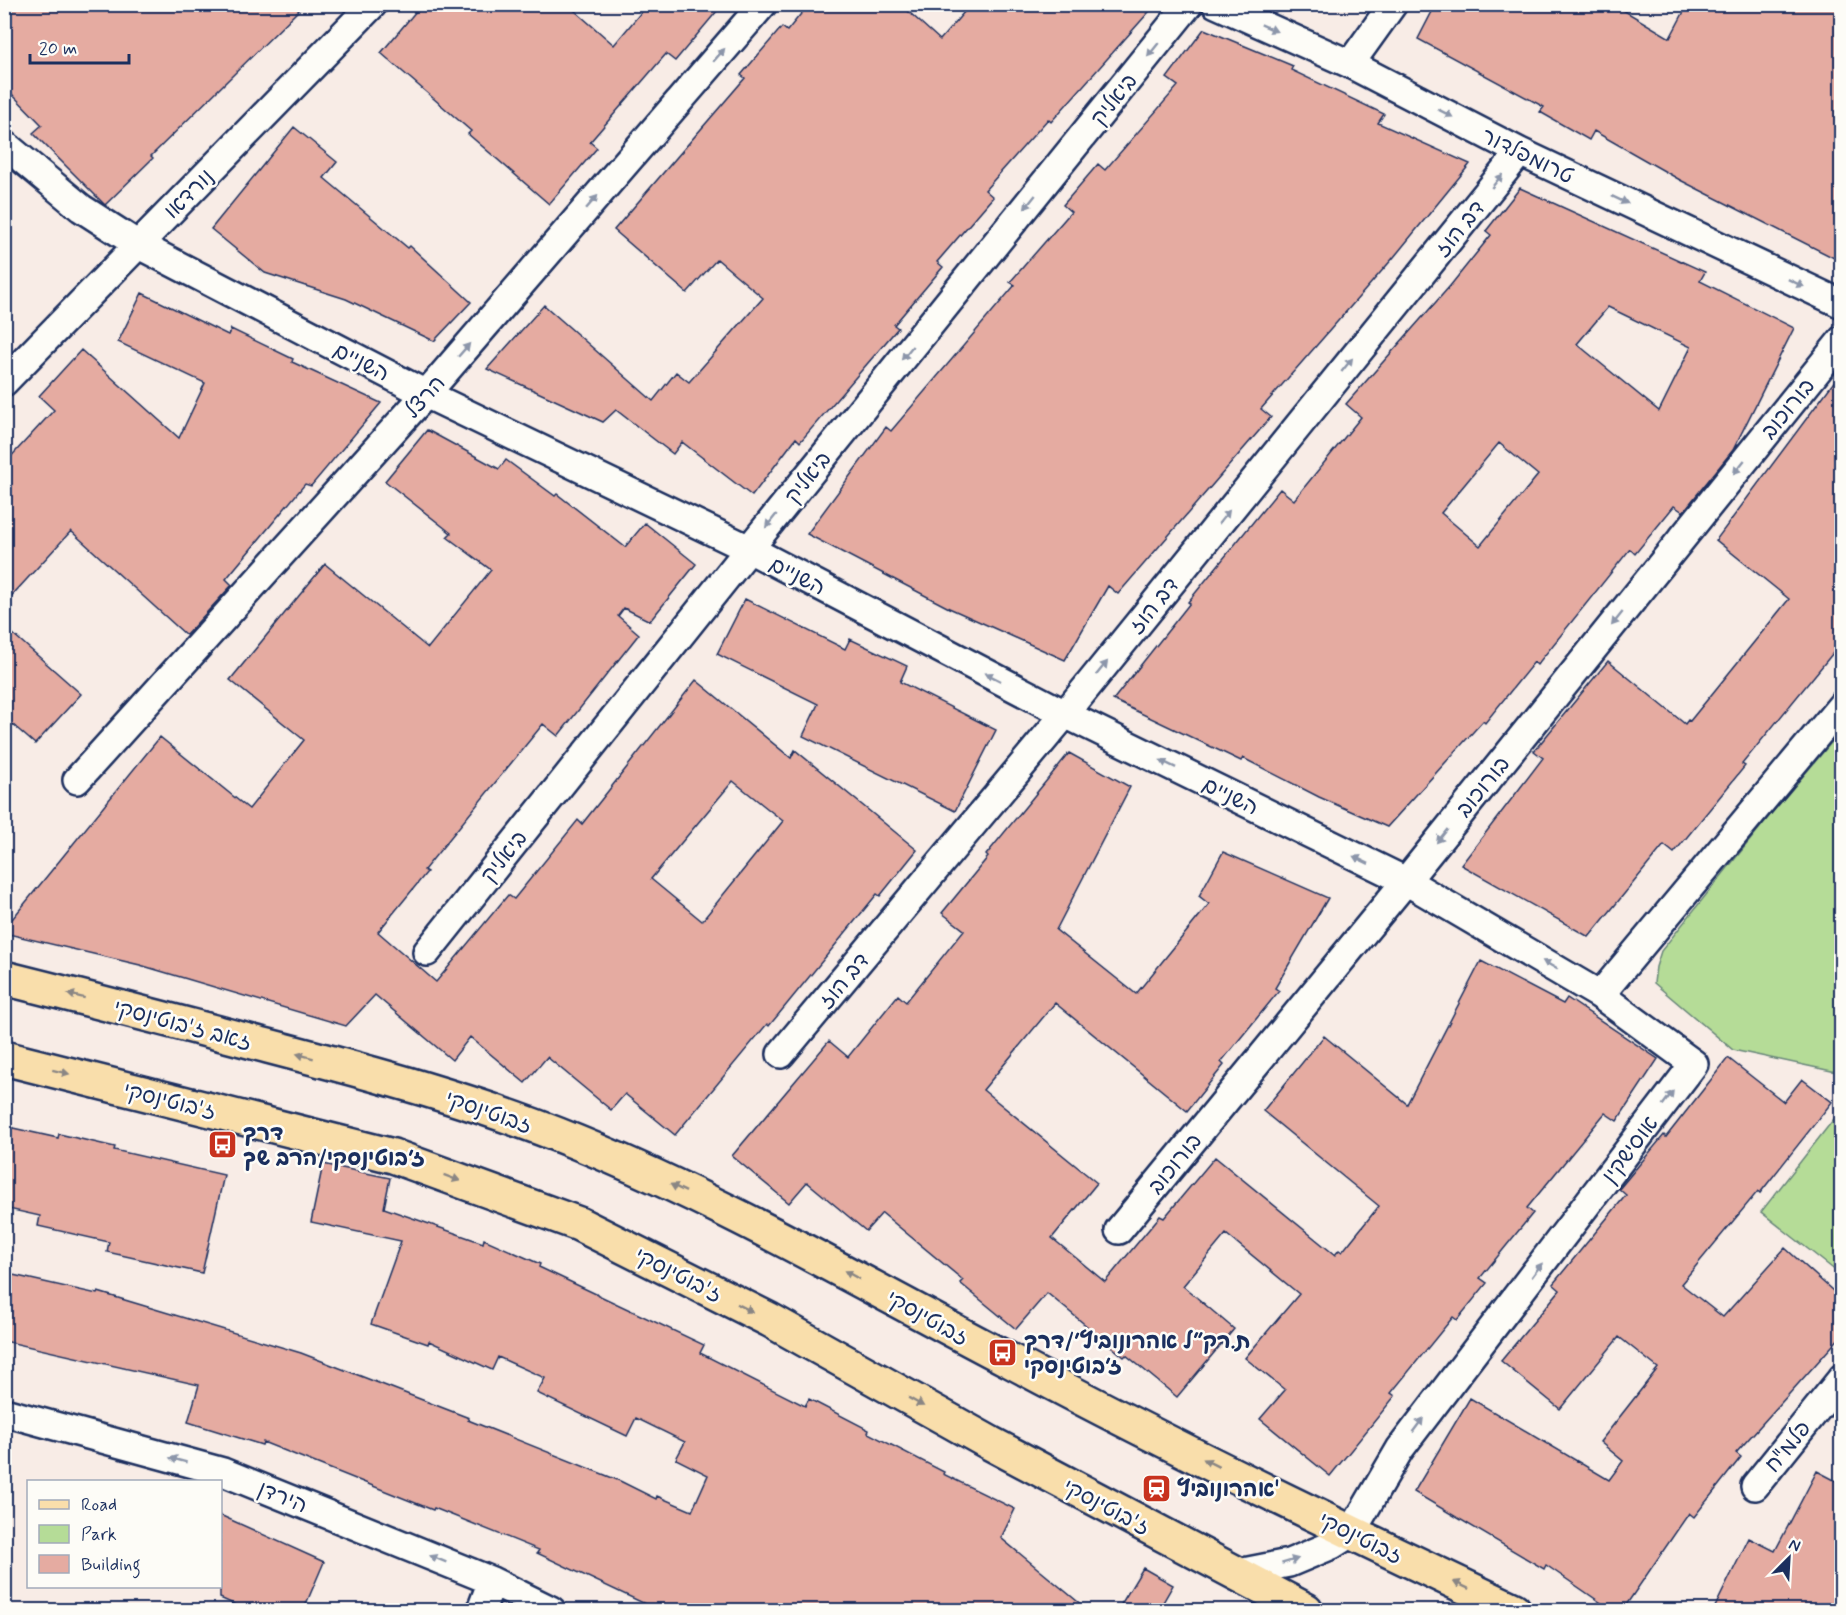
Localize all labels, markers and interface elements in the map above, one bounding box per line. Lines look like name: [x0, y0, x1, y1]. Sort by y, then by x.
one-way arrow: [1261, 24, 1278, 33]
scale bar: [30, 27, 129, 65]
text: 20 m: [39, 37, 77, 61]
one-way arrow: [1146, 42, 1159, 58]
one-way arrow: [713, 47, 726, 63]
street label: ביאליק: [1085, 68, 1144, 132]
one-way arrow: [1436, 109, 1453, 118]
street label: טרומפלדור: [1476, 122, 1578, 191]
street label: נורדאו: [158, 163, 220, 225]
one-way arrow: [1490, 173, 1503, 189]
one-way arrow: [1024, 194, 1037, 209]
one-way arrow: [585, 195, 599, 210]
street label: דב הוז: [1429, 195, 1492, 263]
one-way arrow: [1611, 195, 1628, 204]
one-way arrow: [1788, 278, 1805, 287]
street label: השניים: [328, 337, 394, 389]
one-way arrow: [457, 343, 470, 358]
one-way arrow: [901, 345, 914, 361]
one-way arrow: [1341, 357, 1354, 373]
street label: הרצל: [399, 370, 452, 425]
street label: בורוכוב: [1755, 373, 1822, 445]
street label: ביאליק: [779, 446, 838, 510]
one-way arrow: [1733, 459, 1746, 474]
one-way arrow: [1218, 509, 1231, 525]
one-way arrow: [765, 513, 778, 529]
street label: השניים: [764, 551, 830, 603]
street label: דב הוז: [1123, 572, 1186, 640]
one-way arrow: [1610, 611, 1623, 627]
one-way arrow: [1095, 660, 1108, 676]
one-way arrow: [985, 672, 1002, 681]
street label: בורוכוב: [1450, 751, 1517, 823]
one-way arrow: [1159, 760, 1176, 769]
street label: השניים: [1197, 771, 1263, 822]
street label: ביאליק: [475, 825, 534, 889]
one-way arrow: [1435, 828, 1448, 844]
one-way arrow: [1353, 855, 1370, 864]
street label: דב הוז: [813, 947, 876, 1015]
one-way arrow: [1541, 960, 1558, 970]
one-way arrow: [67, 991, 85, 1001]
street label: זאב ז'בוטינסקי: [110, 994, 254, 1058]
one-way arrow: [296, 1051, 314, 1060]
one-way arrow: [52, 1068, 70, 1078]
street label: ז'בוטינסקי: [120, 1077, 219, 1127]
street label: זבוטינסקי: [441, 1085, 535, 1141]
one-way arrow: [1661, 1091, 1673, 1106]
street label: אוסישקין: [1596, 1111, 1665, 1190]
place label: דרך ז׳בוטינסקי/הרב שך: [243, 1120, 425, 1173]
street label: בורוכוב: [1142, 1128, 1209, 1200]
bus stop icon: דרך ז׳בוטינסקי/הרב שך: [206, 1129, 238, 1161]
one-way arrow: [443, 1173, 461, 1183]
one-way arrow: [669, 1183, 686, 1193]
street label: ז'בוטינסקי: [630, 1242, 727, 1310]
one-way arrow: [1530, 1262, 1542, 1277]
one-way arrow: [843, 1270, 860, 1280]
street label: זבוטינסקי: [881, 1285, 973, 1353]
one-way arrow: [736, 1303, 753, 1312]
place label: ת.רק״ל אהרונוביץ׳/דרך ז׳בוטינסקי: [1024, 1328, 1251, 1381]
bus stop icon: ת.רק״ל אהרונוביץ׳/דרך ז׳בוטינסקי: [987, 1337, 1019, 1369]
one-way arrow: [908, 1396, 924, 1407]
street label: פלמ"ח: [1759, 1416, 1818, 1479]
one-way arrow: [1412, 1417, 1424, 1433]
one-way arrow: [168, 1454, 187, 1464]
one-way arrow: [1202, 1458, 1220, 1468]
station icon: אהרונוביץ': [1140, 1472, 1172, 1504]
street label: ז'בוטינסקי: [1058, 1473, 1154, 1542]
street label: הירדן: [253, 1475, 311, 1520]
place label: אהרונוביץ': [1177, 1476, 1280, 1504]
legend: [27, 1480, 222, 1588]
text: Road: [81, 1493, 117, 1517]
street label: זבוטינסקי: [1314, 1507, 1406, 1571]
text: Park: [81, 1523, 117, 1547]
north arrow: [1759, 1528, 1819, 1588]
text: N: [1785, 1534, 1804, 1557]
text: Building: [81, 1553, 141, 1579]
one-way arrow: [429, 1554, 447, 1563]
one-way arrow: [1281, 1556, 1299, 1566]
one-way arrow: [1453, 1581, 1470, 1590]

